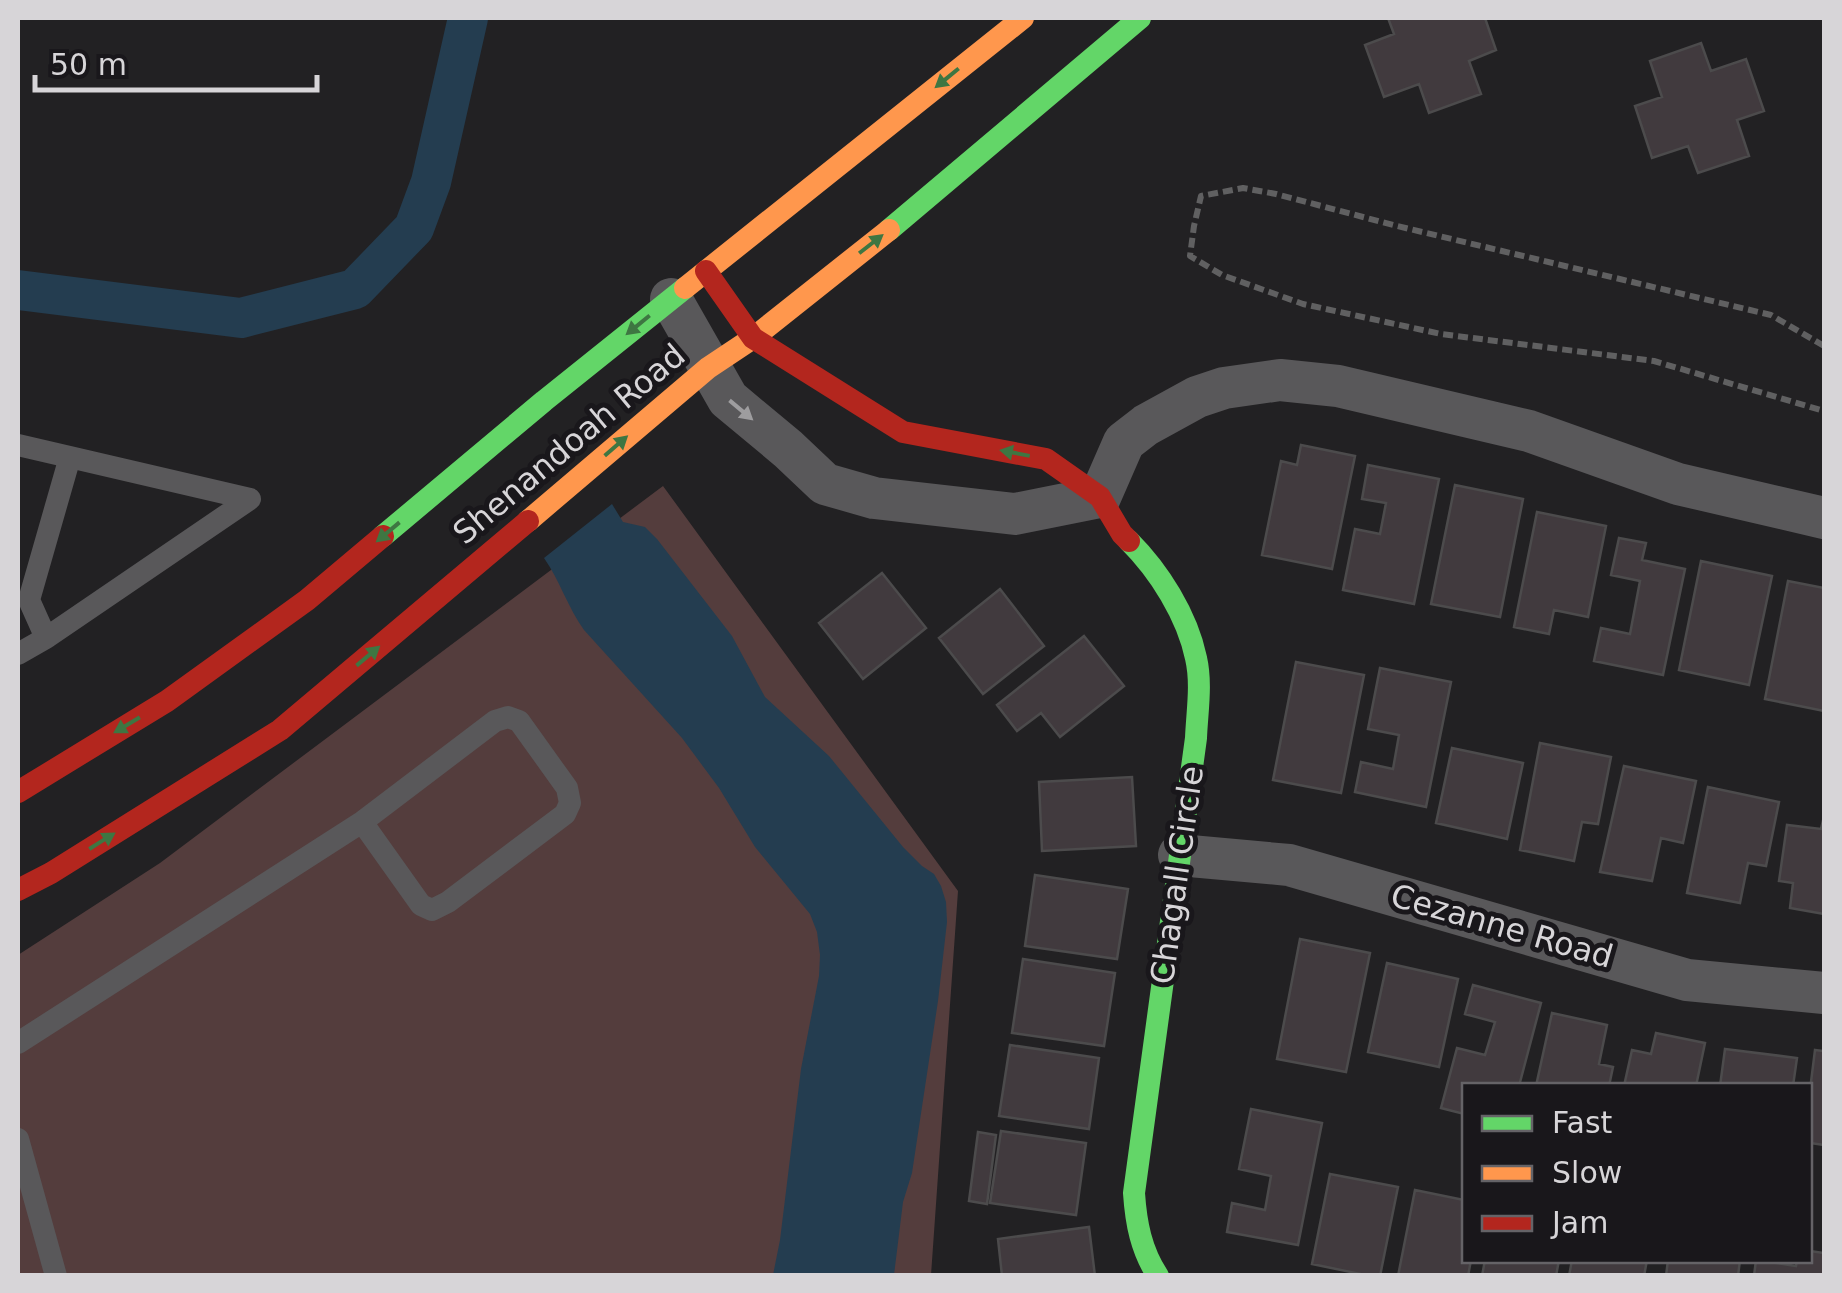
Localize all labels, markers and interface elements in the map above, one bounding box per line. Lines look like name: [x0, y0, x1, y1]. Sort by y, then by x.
scale bar: [35, 30, 318, 92]
text: 50 m: [50, 47, 127, 82]
one-way arrow: [934, 67, 959, 88]
one-way arrow: [857, 234, 883, 255]
one-way arrow: [626, 314, 651, 335]
street label: Shenandoah Road: [445, 336, 693, 552]
one-way arrow: [729, 399, 754, 421]
one-way arrow: [603, 435, 628, 457]
one-way arrow: [999, 445, 1030, 461]
one-way arrow: [375, 521, 400, 542]
one-way arrow: [355, 645, 380, 667]
one-way arrow: [113, 716, 141, 734]
street label: Chagall Circle: [1143, 763, 1211, 987]
one-way arrow: [88, 833, 116, 851]
street label: Cezanne Road: [1387, 876, 1617, 976]
legend: [1462, 1083, 1812, 1263]
text: Fast: [1552, 1105, 1613, 1140]
text: Slow: [1552, 1155, 1622, 1190]
text: Jam: [1550, 1205, 1608, 1240]

